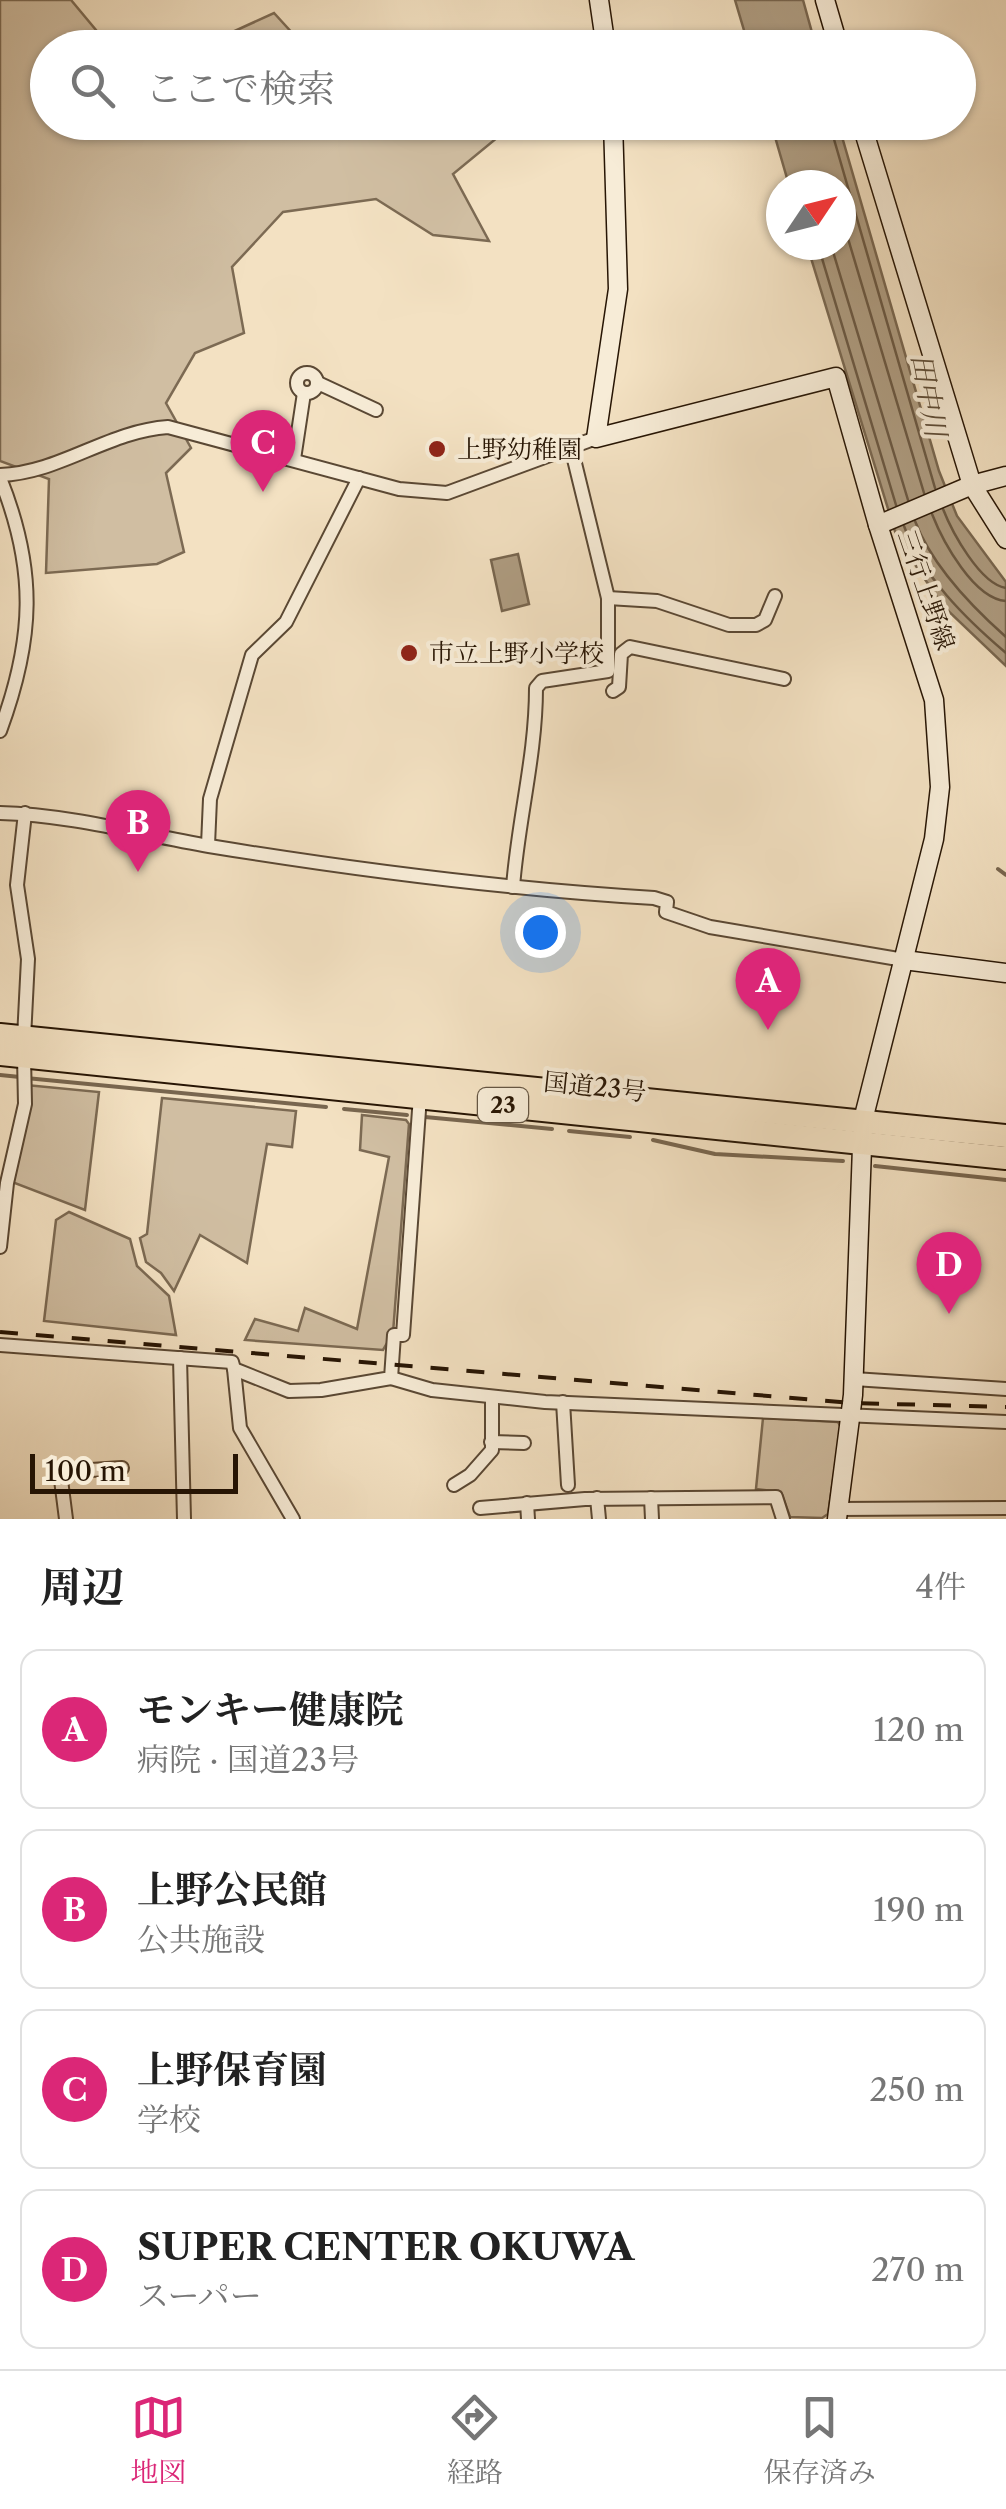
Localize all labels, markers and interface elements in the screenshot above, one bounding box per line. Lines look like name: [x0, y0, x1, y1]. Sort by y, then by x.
search box: [30, 30, 976, 140]
icon: search: [65, 58, 120, 113]
text: ここで検索: [145, 65, 335, 112]
north arrow: [766, 170, 856, 260]
water label: 田中川: [904, 351, 954, 442]
pin: C: [230, 410, 296, 492]
place label: 上野幼稚園: [457, 434, 582, 465]
marker: 上野幼稚園: [426, 438, 448, 460]
street label: 三行上野線: [891, 526, 961, 654]
place label: 市立上野小学校: [429, 638, 604, 669]
marker: 市立上野小学校: [398, 642, 420, 664]
pin: B: [106, 790, 170, 872]
your location: [515, 907, 566, 958]
pin: A: [736, 948, 800, 1030]
street label: 国道23号: [542, 1066, 648, 1108]
road number: 23: [478, 1088, 528, 1122]
pin: D: [916, 1232, 982, 1314]
scale bar: [30, 1449, 238, 1494]
text: 100 m: [45, 1454, 126, 1488]
text: 周辺: [40, 1561, 124, 1613]
text: 4件: [916, 1567, 966, 1606]
text: モンキー健康院: [137, 1686, 403, 1733]
text: A: [62, 1710, 87, 1749]
text: 120 m: [874, 1710, 964, 1749]
text: 病院 · 国道23号: [137, 1740, 359, 1779]
text: 上野公民館: [137, 1866, 327, 1913]
text: B: [63, 1890, 86, 1929]
text: 190 m: [873, 1890, 964, 1929]
text: 公共施設: [137, 1920, 265, 1959]
text: 上野保育園: [137, 2046, 327, 2093]
text: C: [62, 2070, 87, 2109]
text: 250 m: [870, 2070, 964, 2109]
text: 学校: [137, 2100, 201, 2139]
text: SUPER CENTER OKUWA: [137, 2223, 634, 2270]
text: D: [61, 2250, 88, 2289]
text: 270 m: [871, 2250, 964, 2289]
text: スーパー: [137, 2276, 262, 2315]
tab: 地図: [130, 2390, 186, 2490]
tab: 経路: [447, 2390, 503, 2490]
tab: 保存済み: [764, 2390, 876, 2490]

